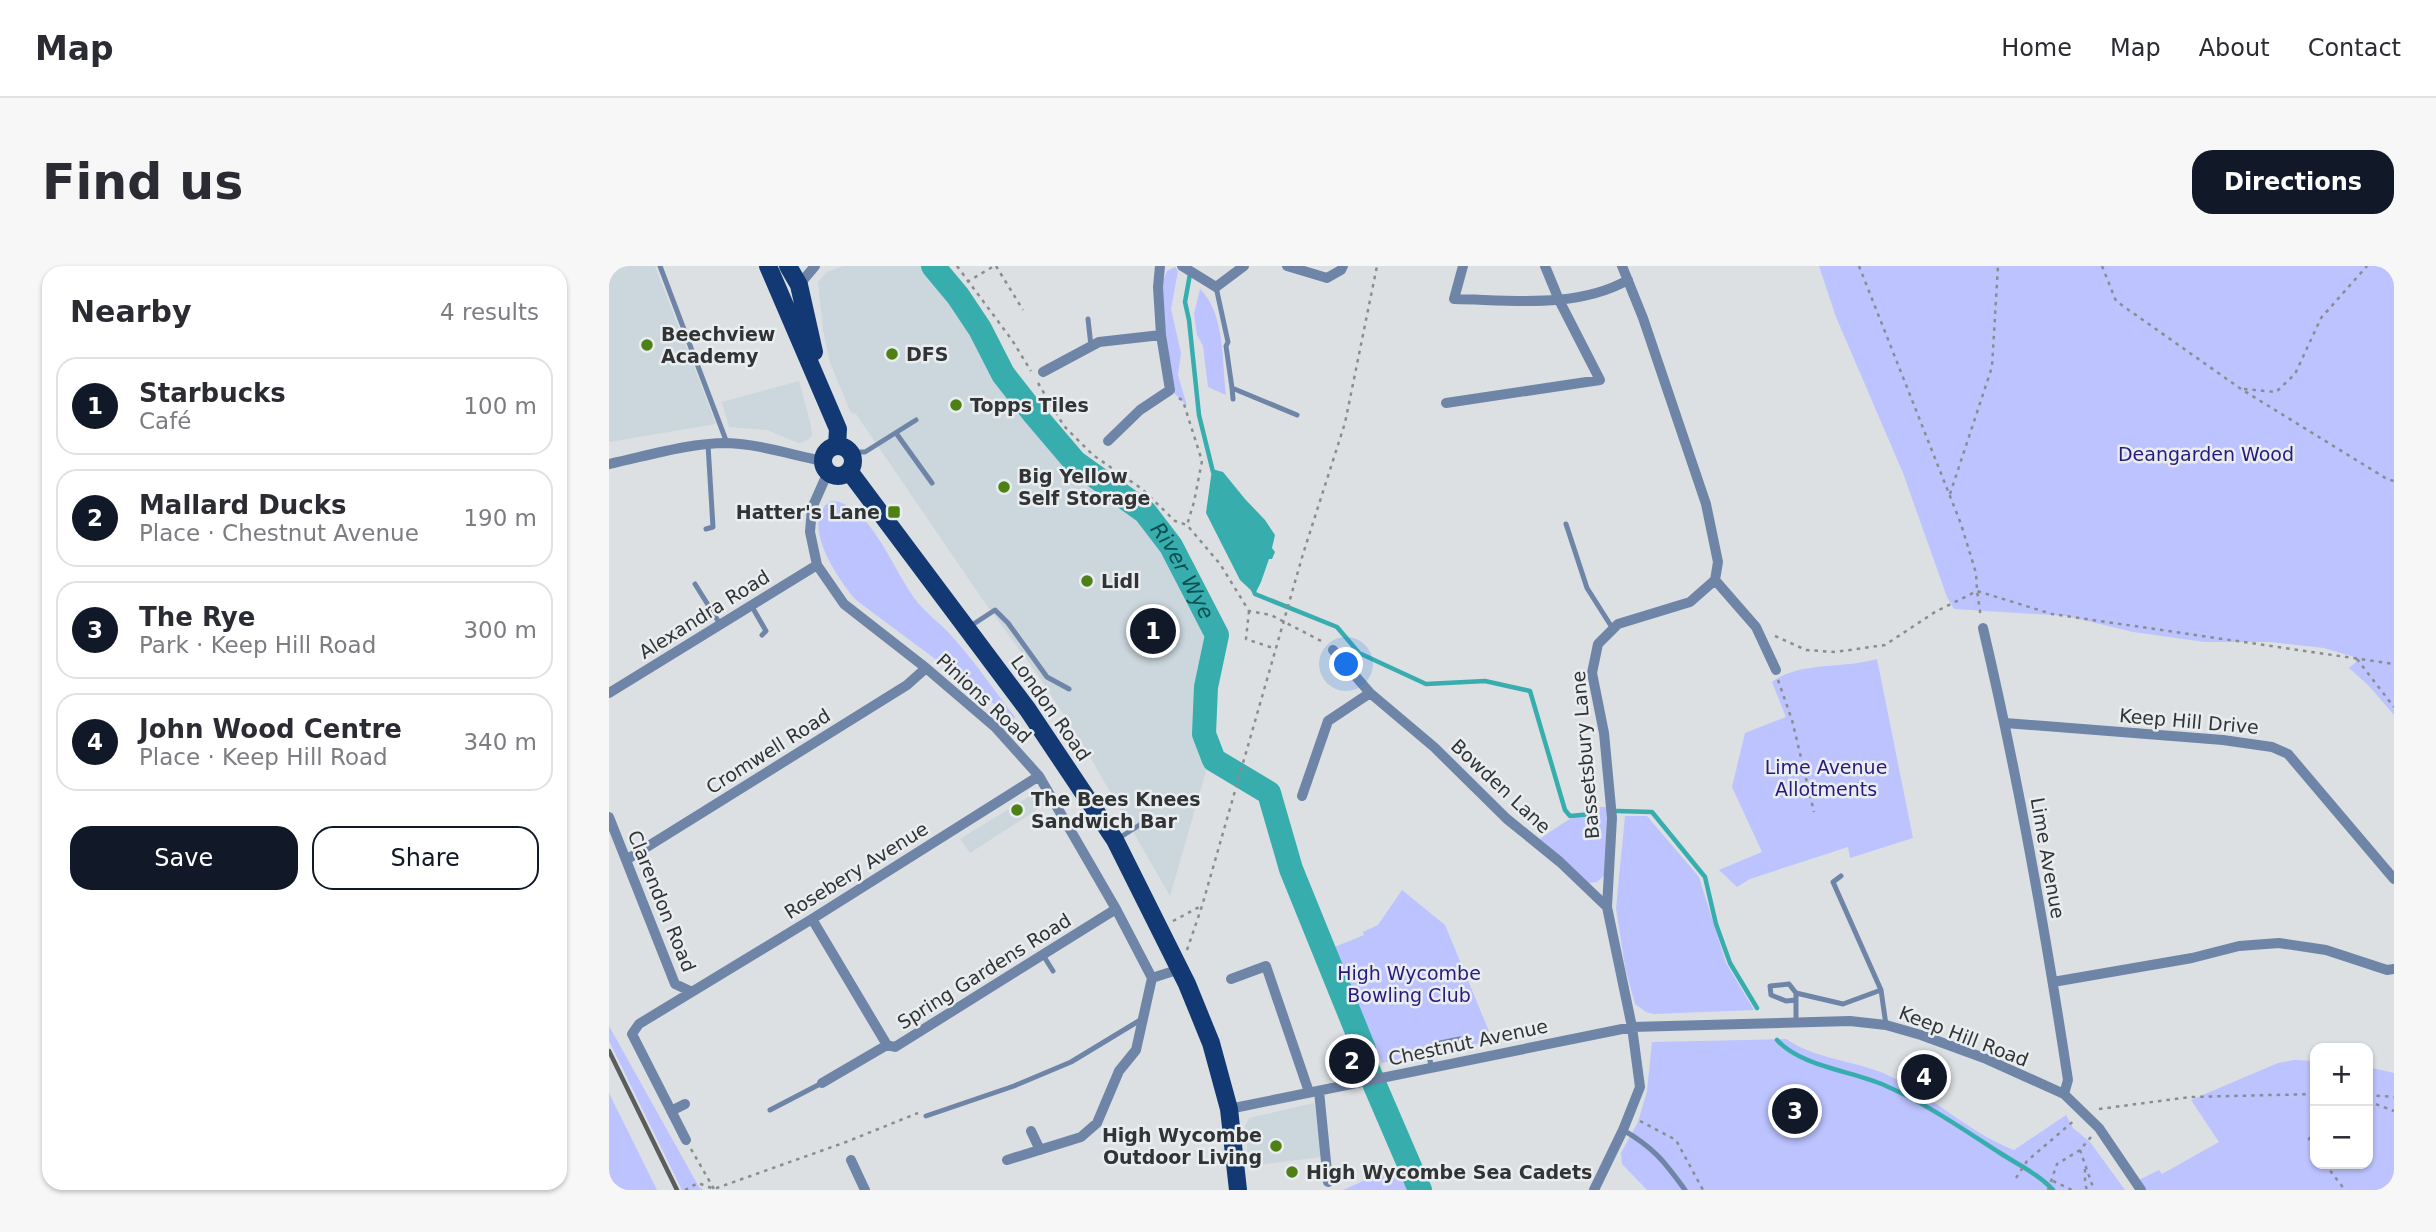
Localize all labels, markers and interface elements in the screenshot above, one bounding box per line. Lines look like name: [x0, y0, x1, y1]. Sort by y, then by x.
text: Map: [35, 29, 114, 68]
text: Home: [2001, 34, 2072, 62]
text: Map: [2110, 34, 2161, 62]
text: About: [2199, 34, 2270, 62]
text: Contact: [2308, 34, 2401, 62]
button: Directions: [2192, 150, 2394, 214]
text: Find us: [42, 154, 243, 211]
text: Nearby: [70, 294, 192, 329]
text: 4 results: [440, 299, 539, 325]
place label: Beechview Academy: [661, 323, 775, 367]
marker: Beechview Academy: [639, 337, 655, 353]
place label: DFS: [906, 343, 948, 365]
marker: DFS: [884, 346, 900, 362]
text: Starbucks: [139, 378, 286, 408]
text: 1: [87, 393, 103, 419]
text: 100 m: [463, 393, 537, 419]
place label: Topps Tiles: [970, 394, 1089, 416]
marker: Topps Tiles: [948, 397, 964, 413]
text: Café: [139, 408, 191, 434]
park label: Deangarden Wood: [2118, 443, 2294, 465]
place label: Big Yellow Self Storage: [1018, 465, 1150, 509]
marker: Big Yellow Self Storage: [996, 479, 1012, 495]
text: Mallard Ducks: [139, 490, 347, 520]
place label: Hatter's Lane: [736, 501, 880, 523]
marker: Hatter's Lane: [886, 504, 902, 520]
text: 2: [87, 505, 103, 531]
text: 190 m: [463, 505, 537, 531]
water label: River Wye: [1145, 518, 1219, 623]
text: Place · Chestnut Avenue: [139, 520, 419, 546]
street label: Alexandra Road: [635, 565, 773, 663]
place label: Lidl: [1101, 570, 1140, 592]
marker: Lidl: [1079, 573, 1095, 589]
text: The Rye: [139, 602, 255, 632]
pin: 1: [1130, 605, 1176, 657]
text: 3: [87, 617, 103, 643]
text: 300 m: [463, 617, 537, 643]
text: Park · Keep Hill Road: [139, 632, 376, 658]
your location: [1329, 647, 1363, 681]
street label: Pinions Road: [932, 649, 1036, 747]
street label: London Road: [1007, 651, 1095, 765]
street label: Bassetsbury Lane: [1567, 670, 1603, 840]
street label: Cromwell Road: [702, 704, 834, 798]
street label: Keep Hill Drive: [2118, 704, 2260, 738]
text: John Wood Centre: [139, 714, 402, 744]
text: 4: [87, 729, 103, 755]
text: 340 m: [463, 729, 537, 755]
street label: Bowden Lane: [1447, 734, 1555, 838]
text: Place · Keep Hill Road: [139, 744, 388, 770]
park label: Lime Avenue Allotments: [1765, 756, 1887, 800]
place label: The Bees Knees Sandwich Bar: [1031, 788, 1201, 832]
street label: Lime Avenue: [2027, 796, 2069, 920]
marker: The Bees Knees Sandwich Bar: [1009, 802, 1025, 818]
street label: Rosebery Avenue: [780, 817, 932, 923]
button: Save: [70, 826, 298, 890]
button: Share: [312, 826, 539, 890]
street label: Clarendon Road: [624, 827, 700, 975]
street label: Spring Gardens Road: [893, 909, 1075, 1033]
park label: High Wycombe Bowling Club: [1337, 962, 1481, 1006]
street label: Keep Hill Road: [1896, 1001, 2032, 1071]
street label: Chestnut Avenue: [1386, 1014, 1550, 1070]
pin: 2: [1329, 1035, 1375, 1087]
map controls: [2310, 1043, 2373, 1169]
button: +: [2310, 1043, 2373, 1106]
pin: 4: [1901, 1051, 1947, 1103]
pin: 3: [1772, 1085, 1818, 1137]
button: −: [2310, 1106, 2373, 1169]
place label: High Wycombe Outdoor Living: [1102, 1124, 1262, 1168]
marker: High Wycombe Outdoor Living: [1268, 1138, 1284, 1154]
place label: High Wycombe Sea Cadets: [1306, 1161, 1592, 1183]
marker: High Wycombe Sea Cadets: [1284, 1164, 1300, 1180]

